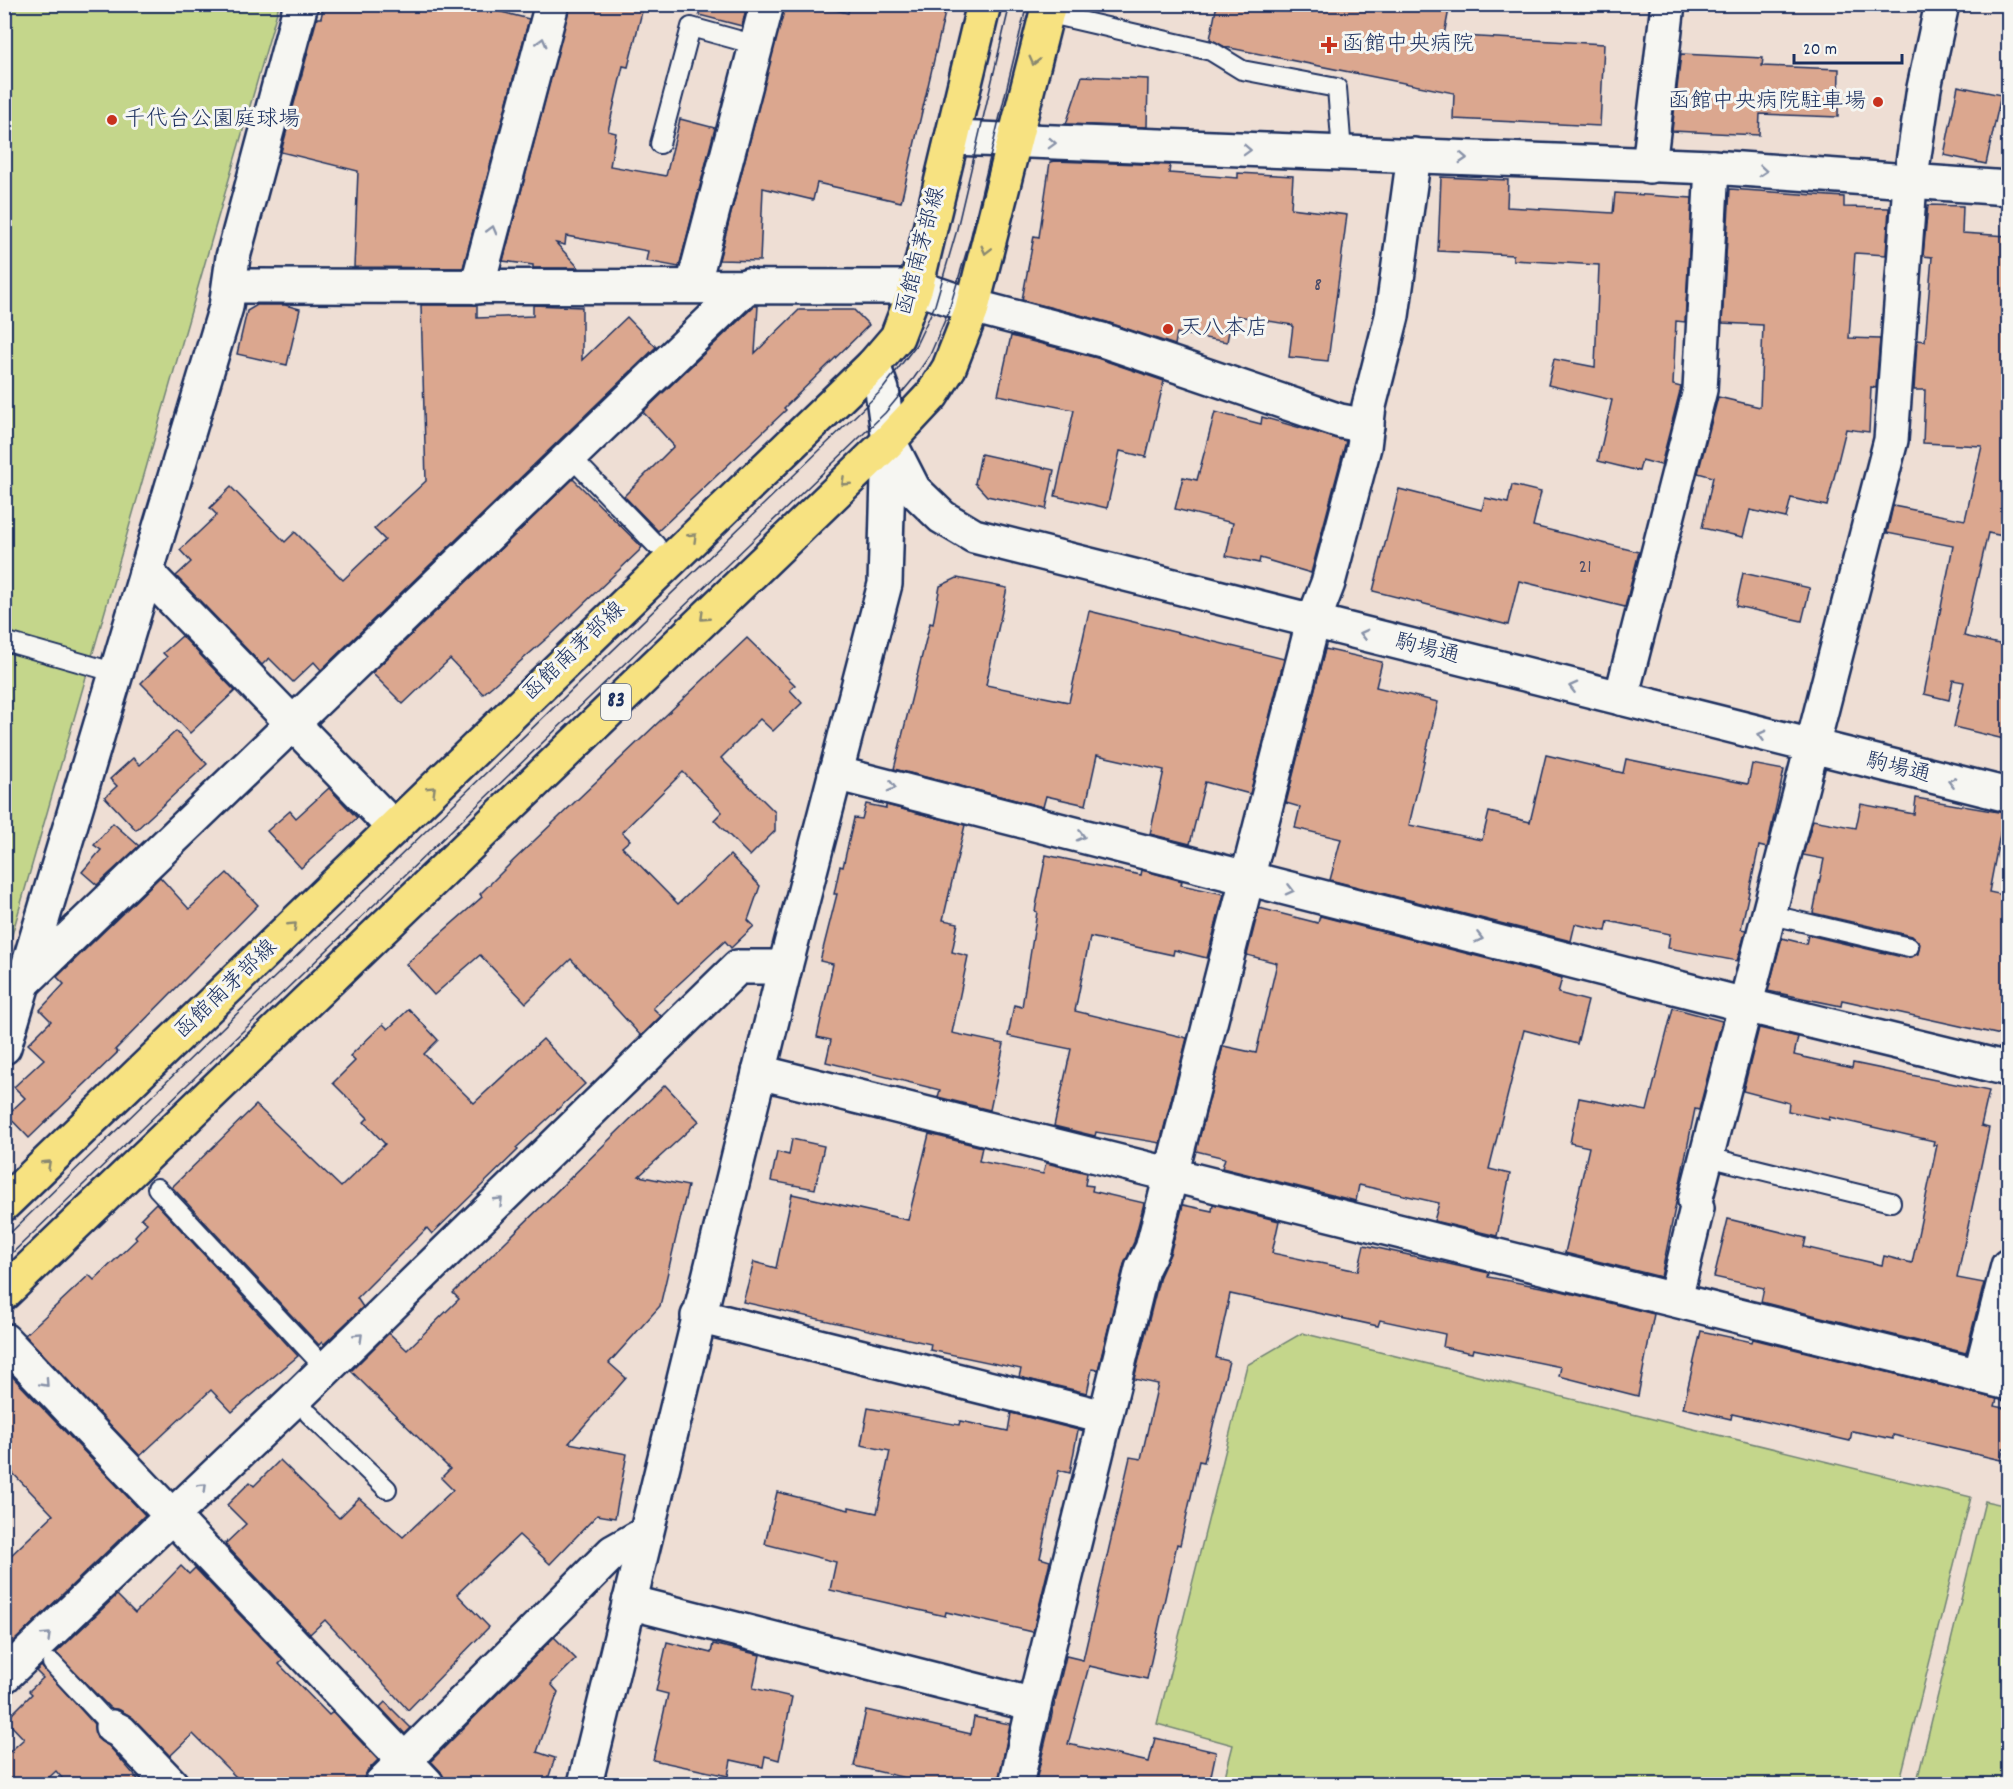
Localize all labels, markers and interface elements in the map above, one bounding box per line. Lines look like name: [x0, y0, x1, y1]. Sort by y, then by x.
scale bar: [1794, 27, 1902, 65]
place label: 函館中央病院: [1342, 30, 1474, 61]
marker: 函館中央病院: [1320, 36, 1338, 54]
one-way arrow: [535, 37, 548, 47]
text: 20 m: [1803, 38, 1837, 63]
one-way arrow: [1029, 55, 1041, 66]
place label: 函館中央病院駐車場: [1668, 87, 1866, 118]
marker: 函館中央病院駐車場: [1871, 95, 1885, 109]
place label: 千代台公園庭球場: [124, 105, 300, 136]
marker: 千代台公園庭球場: [105, 113, 119, 127]
one-way arrow: [1048, 136, 1057, 149]
one-way arrow: [1243, 144, 1252, 156]
one-way arrow: [1459, 151, 1468, 164]
one-way arrow: [1758, 165, 1767, 178]
street label: 函館南茅部線: [890, 183, 954, 319]
one-way arrow: [485, 225, 498, 235]
one-way arrow: [981, 245, 994, 255]
house number: 8: [1314, 272, 1322, 300]
place label: 天八本店: [1180, 314, 1268, 345]
marker: 天八本店: [1161, 322, 1175, 336]
one-way arrow: [841, 475, 851, 486]
one-way arrow: [685, 534, 696, 545]
house number: 21: [1578, 554, 1592, 582]
street label: 函館南茅部線: [517, 595, 633, 709]
one-way arrow: [700, 609, 711, 620]
street label: 駒場通: [1391, 627, 1463, 673]
one-way arrow: [1359, 629, 1369, 642]
one-way arrow: [1569, 681, 1579, 694]
road number: 83: [601, 684, 631, 720]
one-way arrow: [1757, 730, 1767, 743]
street label: 駒場通: [1862, 746, 1934, 792]
one-way arrow: [1947, 776, 1957, 789]
one-way arrow: [887, 780, 897, 793]
one-way arrow: [425, 787, 436, 798]
one-way arrow: [1075, 829, 1086, 841]
one-way arrow: [1285, 882, 1295, 895]
one-way arrow: [286, 922, 296, 933]
one-way arrow: [1474, 930, 1484, 943]
street label: 函館南茅部線: [169, 933, 285, 1047]
one-way arrow: [40, 1161, 51, 1172]
one-way arrow: [492, 1197, 502, 1208]
one-way arrow: [352, 1334, 363, 1345]
one-way arrow: [38, 1376, 49, 1386]
one-way arrow: [197, 1483, 207, 1494]
one-way arrow: [40, 1632, 51, 1643]

